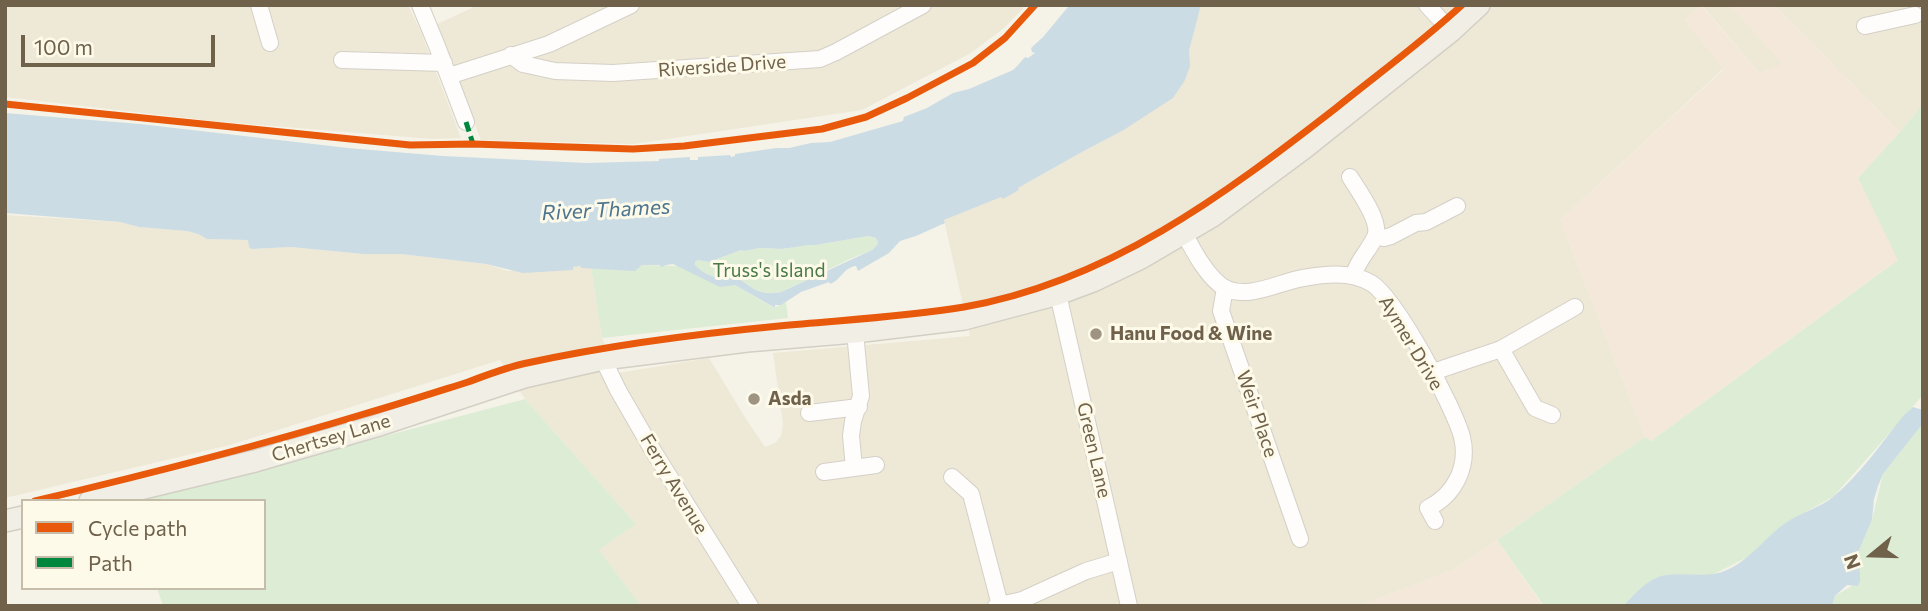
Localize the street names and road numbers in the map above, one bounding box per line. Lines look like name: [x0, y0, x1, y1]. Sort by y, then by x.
street label: Riverside Drive: [657, 50, 787, 82]
street label: Aymer Drive: [1374, 292, 1448, 394]
street label: Weir Place: [1232, 368, 1282, 460]
street label: Green Lane: [1072, 400, 1116, 500]
street label: Chertsey Lane: [269, 409, 393, 467]
street label: Ferry Avenue: [635, 430, 713, 538]

